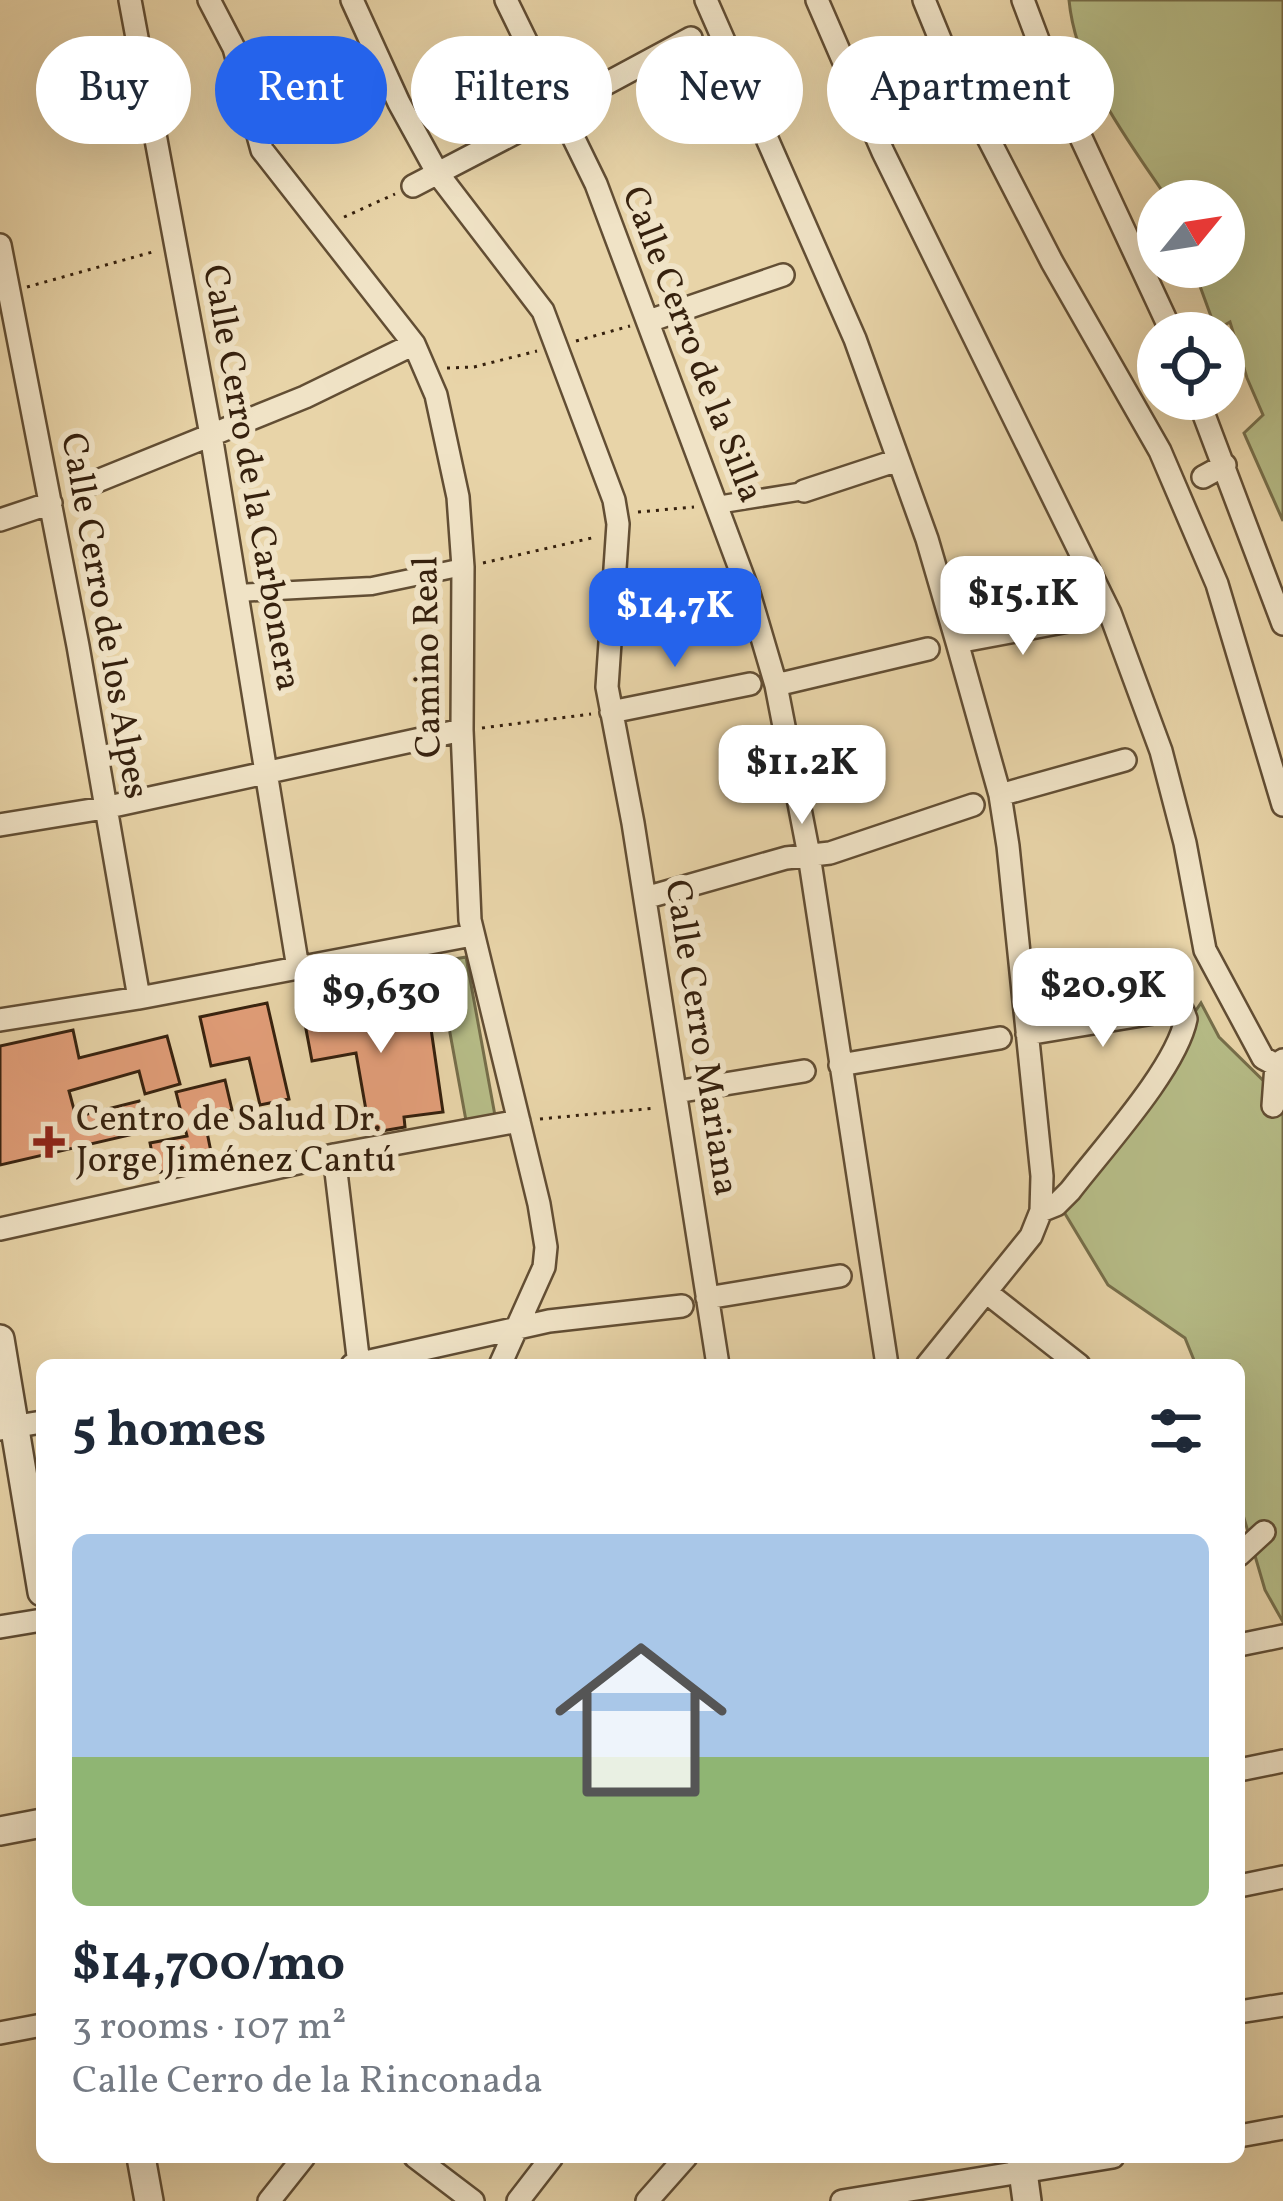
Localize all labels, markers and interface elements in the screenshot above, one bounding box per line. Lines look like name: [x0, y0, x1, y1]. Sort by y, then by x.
chip: Buy: [36, 36, 191, 144]
chip: Rent: [215, 36, 387, 144]
chip: Filters: [411, 36, 612, 144]
chip: New: [636, 36, 803, 144]
chip: Apartment: [827, 36, 1114, 144]
street label: Calle Cerro de la Silla: [608, 180, 774, 510]
north arrow: [1137, 180, 1245, 288]
map controls: [1137, 180, 1245, 420]
street label: Calle Cerro de la Carbonera: [188, 261, 312, 695]
button: locate: [1137, 312, 1245, 420]
street label: Calle Cerro de los Alpes: [46, 429, 160, 803]
street label: Camino Real: [402, 556, 456, 758]
pin: $15.1K: [925, 556, 1121, 658]
pin: $14.7K: [577, 568, 773, 670]
text: $15.1K: [967, 568, 1079, 622]
text: $14.7K: [616, 580, 734, 634]
pin: $11.2K: [704, 725, 900, 827]
text: $11.2K: [746, 737, 858, 791]
street label: Calle Cerro Mariana: [650, 877, 750, 1199]
pin: $20.9K: [1005, 948, 1201, 1050]
pin: $9,630: [283, 954, 479, 1056]
text: $20.9K: [1040, 960, 1166, 1014]
text: $9,630: [321, 966, 441, 1020]
place label: Centro de Salud Dr. Jorge Jiménez Cantú: [76, 1096, 396, 1187]
marker: Centro de Salud Dr. Jorge Jiménez Cantú: [33, 1126, 65, 1158]
text: 5 homes: [72, 1396, 266, 1467]
icon: filters: [1143, 1398, 1209, 1464]
icon: home: [533, 1612, 749, 1828]
text: $14,700/mo: [72, 1930, 345, 2001]
text: 3 rooms · 107 m²: [72, 2001, 346, 2055]
text: Calle Cerro de la Rinconada: [72, 2055, 543, 2109]

